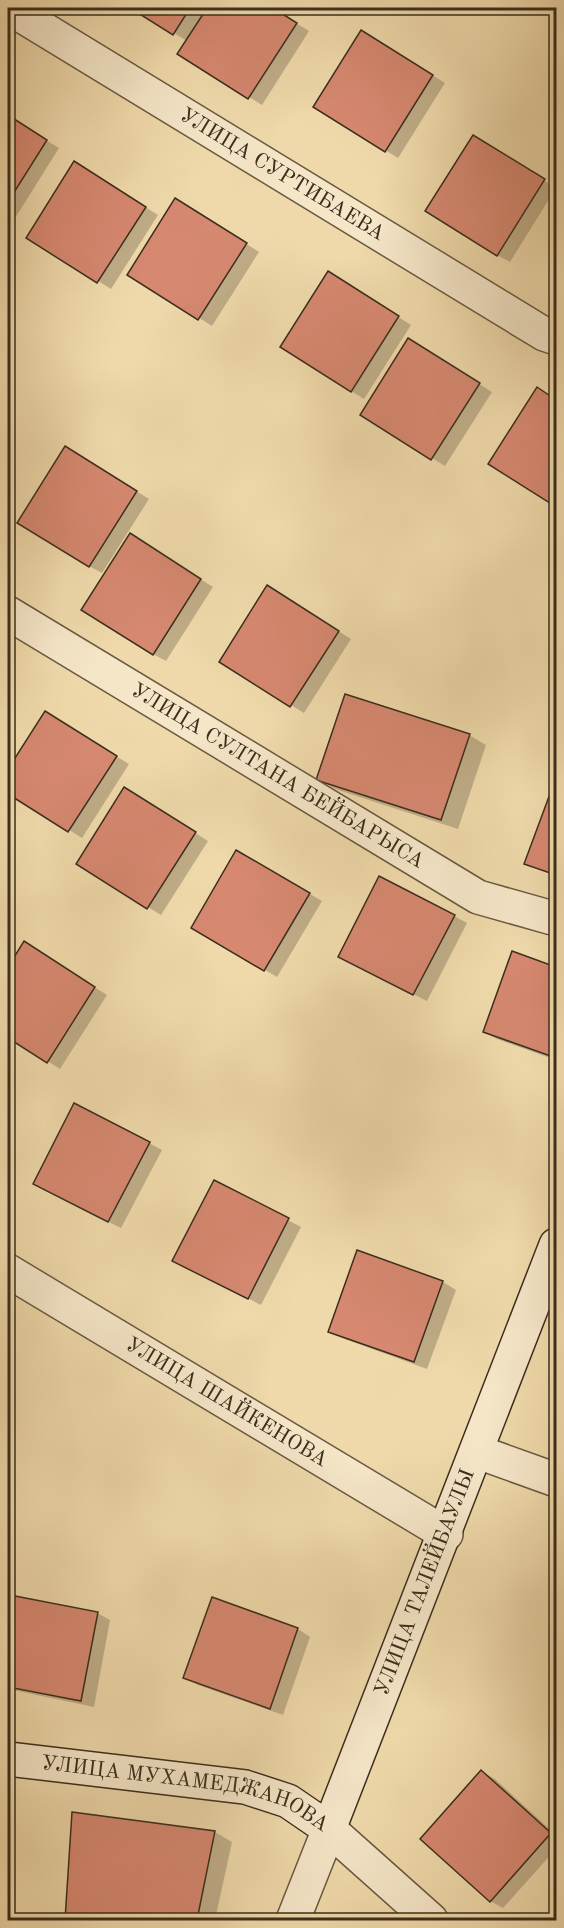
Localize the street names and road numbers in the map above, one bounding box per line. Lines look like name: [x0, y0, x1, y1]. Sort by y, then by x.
street label: УЛИЦА СУРТИБАЕВА: [176, 104, 388, 245]
street label: УЛИЦА СУЛТАНА БЕЙБАРЫСА: [127, 679, 428, 872]
street label: УЛИЦА ШАЙКЕНОВА: [122, 1334, 331, 1471]
street label: УЛИЦА ТАЛЕЙБАУЛЫ: [371, 1466, 478, 1699]
street label: УЛИЦА МУХАМЕДЖАНОВА: [40, 1753, 332, 1836]

